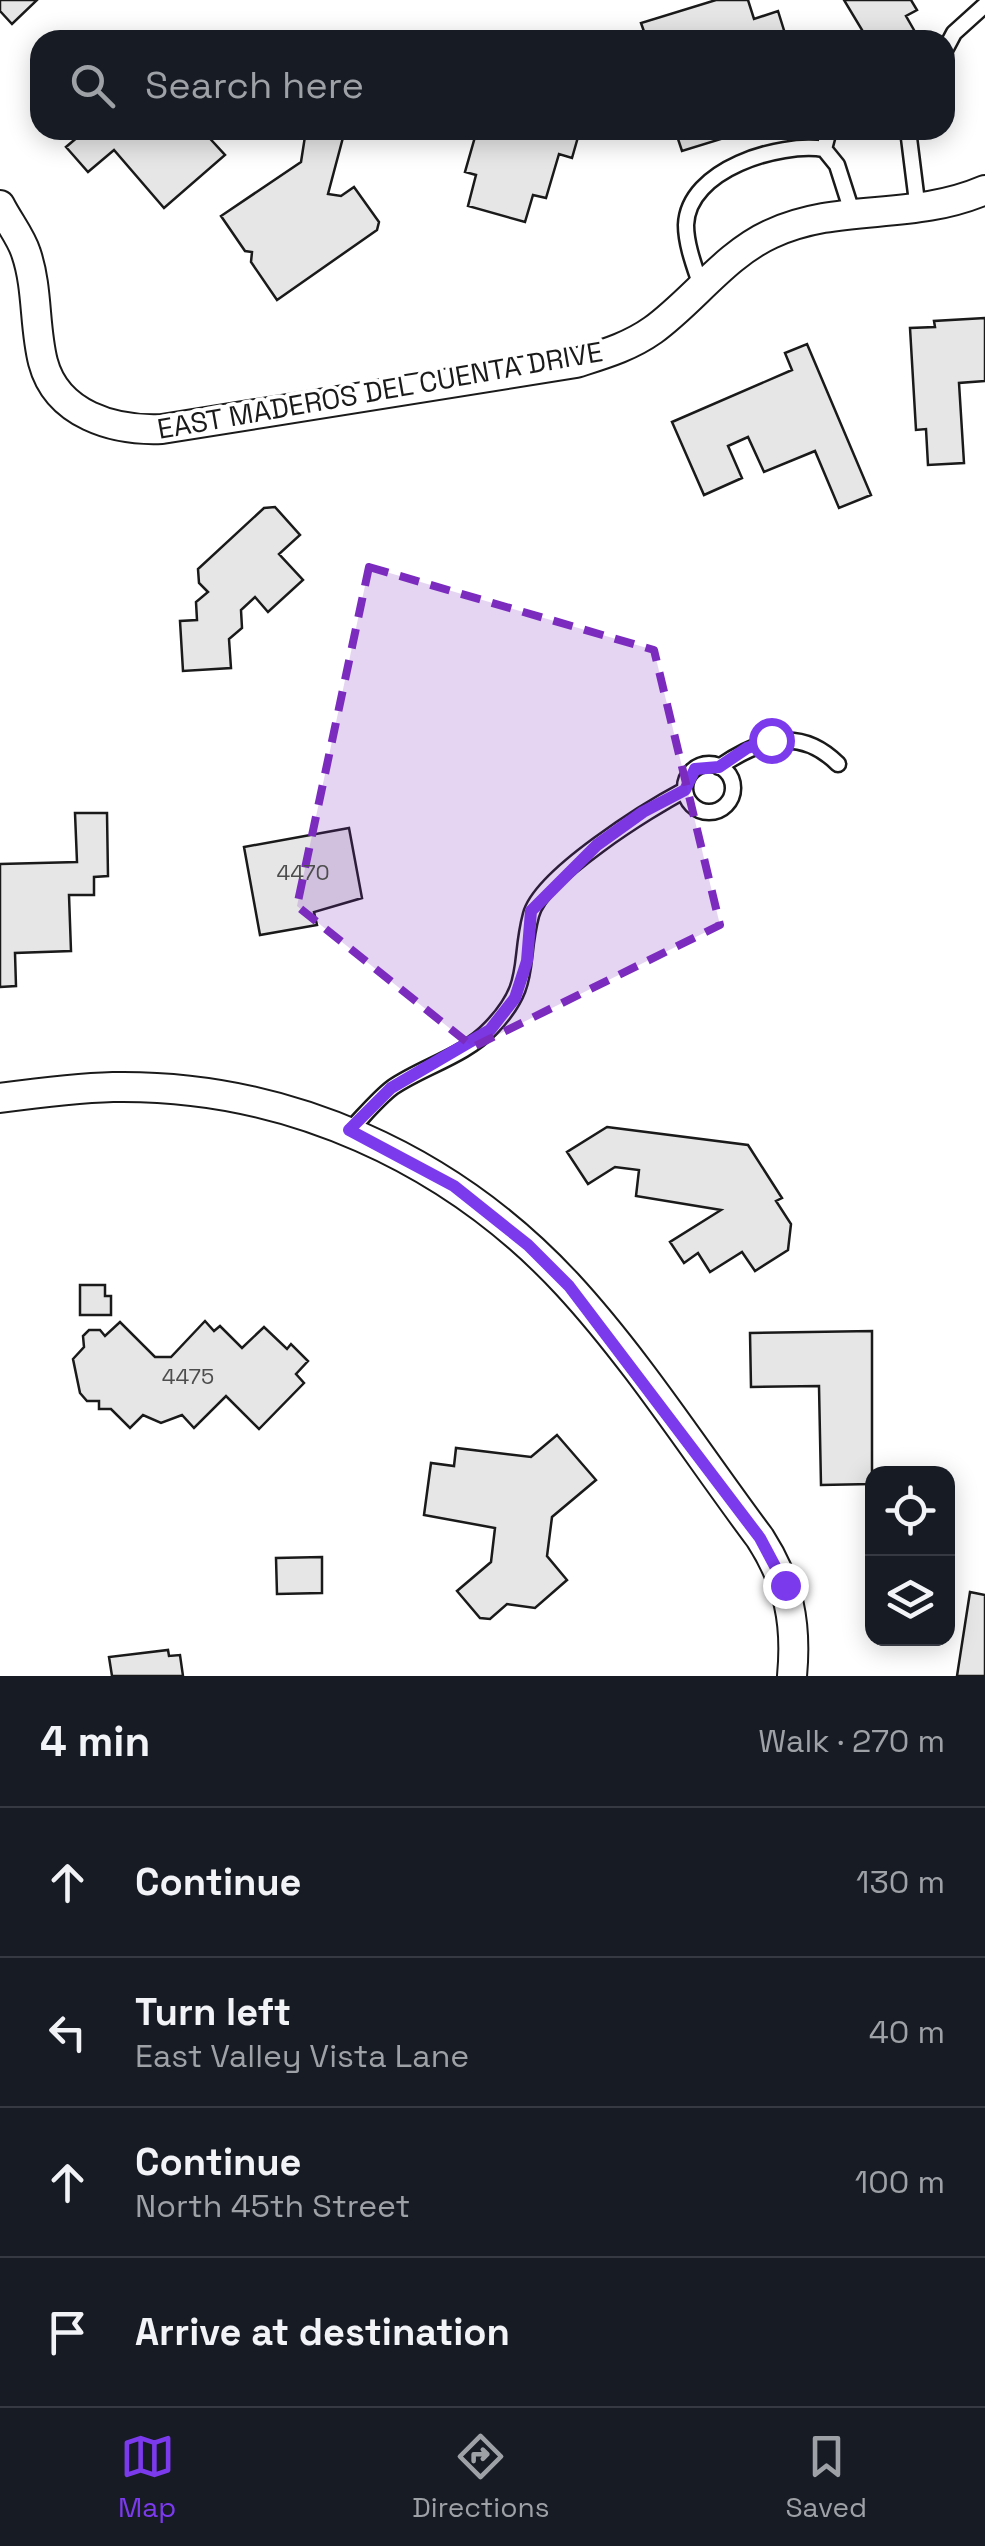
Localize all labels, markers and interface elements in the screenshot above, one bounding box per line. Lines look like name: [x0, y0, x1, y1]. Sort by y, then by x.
search box: [30, 30, 955, 140]
icon: search: [65, 58, 120, 113]
text: Search here: [145, 61, 364, 109]
street label: EAST MADEROS DEL CUENTA DRIVE: [155, 333, 605, 447]
route start: [749, 718, 795, 764]
house number: 4470: [276, 858, 330, 886]
house number: 4475: [162, 1362, 214, 1390]
map controls: [865, 1466, 955, 1646]
button: locate: [865, 1466, 955, 1556]
button: layers: [865, 1556, 955, 1646]
route end: [763, 1563, 809, 1609]
text: 4 min: [40, 1715, 150, 1768]
text: Walk · 270 m: [758, 1721, 945, 1761]
icon: ahead: [40, 1855, 95, 1910]
text: Continue: [135, 1858, 301, 1906]
text: 130 m: [856, 1862, 945, 1902]
text: Turn left: [135, 1988, 291, 2036]
icon: left: [40, 2005, 95, 2060]
text: 40 m: [869, 2012, 945, 2052]
text: East Valley Vista Lane: [135, 2036, 469, 2076]
text: Continue: [135, 2138, 301, 2186]
icon: ahead: [40, 2155, 95, 2210]
text: 100 m: [855, 2162, 945, 2202]
text: North 45th Street: [135, 2186, 410, 2226]
icon: arrive: [40, 2305, 95, 2360]
text: Arrive at destination: [135, 2308, 510, 2356]
tab: Map: [118, 2429, 176, 2525]
tab: Directions: [412, 2429, 549, 2525]
tab: Saved: [785, 2429, 867, 2525]

